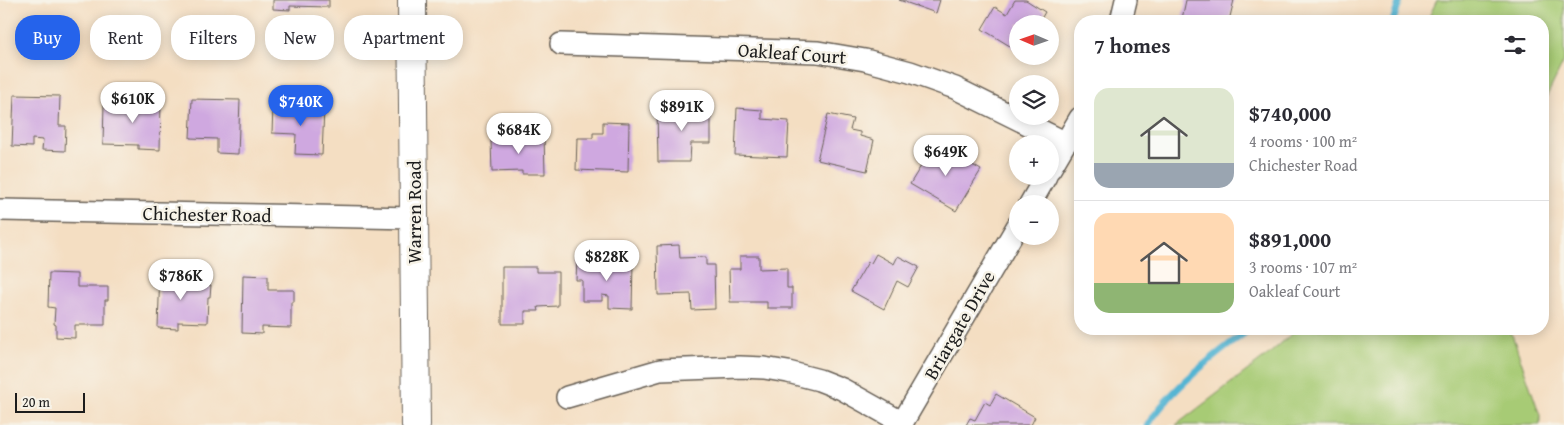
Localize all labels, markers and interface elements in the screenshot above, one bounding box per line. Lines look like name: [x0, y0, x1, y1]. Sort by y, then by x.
chip: Buy: [15, 15, 80, 60]
chip: Rent: [90, 15, 161, 60]
chip: Filters: [171, 15, 255, 60]
chip: New: [265, 15, 334, 60]
chip: Apartment: [344, 15, 463, 60]
north arrow: [1009, 15, 1059, 65]
map controls: [1009, 15, 1059, 245]
text: 7 homes: [1094, 30, 1170, 61]
icon: filters: [1501, 31, 1529, 59]
street label: Oakleaf Court: [737, 35, 847, 71]
button: layers: [1009, 75, 1059, 125]
pin: $610K: [98, 82, 168, 124]
pin: $740K: [266, 84, 336, 127]
text: $610K: [111, 86, 155, 110]
text: $740K: [279, 89, 323, 113]
pin: $891K: [647, 90, 717, 132]
text: $891K: [660, 94, 704, 118]
text: $740,000: [1249, 98, 1331, 129]
icon: home: [1134, 108, 1194, 168]
pin: $684K: [484, 112, 554, 155]
text: $684K: [497, 117, 541, 141]
text: 4 rooms · 100 m²: [1249, 129, 1357, 153]
pin: $649K: [911, 134, 981, 177]
button: +: [1009, 135, 1059, 185]
text: $649K: [924, 139, 968, 163]
text: Chichester Road: [1249, 153, 1358, 177]
street label: Warren Road: [400, 160, 428, 264]
button: −: [1009, 195, 1059, 245]
street label: Chichester Road: [142, 199, 273, 229]
text: $891,000: [1249, 224, 1331, 255]
icon: home: [1134, 233, 1194, 293]
pin: $828K: [572, 240, 642, 282]
text: $828K: [585, 244, 629, 268]
text: 3 rooms · 107 m²: [1249, 255, 1357, 279]
pin: $786K: [146, 258, 216, 301]
text: $786K: [159, 263, 203, 287]
street label: Briargate Drive: [916, 265, 1002, 385]
text: Oakleaf Court: [1249, 279, 1340, 303]
scale bar: [15, 390, 85, 413]
text: 20 m: [22, 392, 50, 412]

